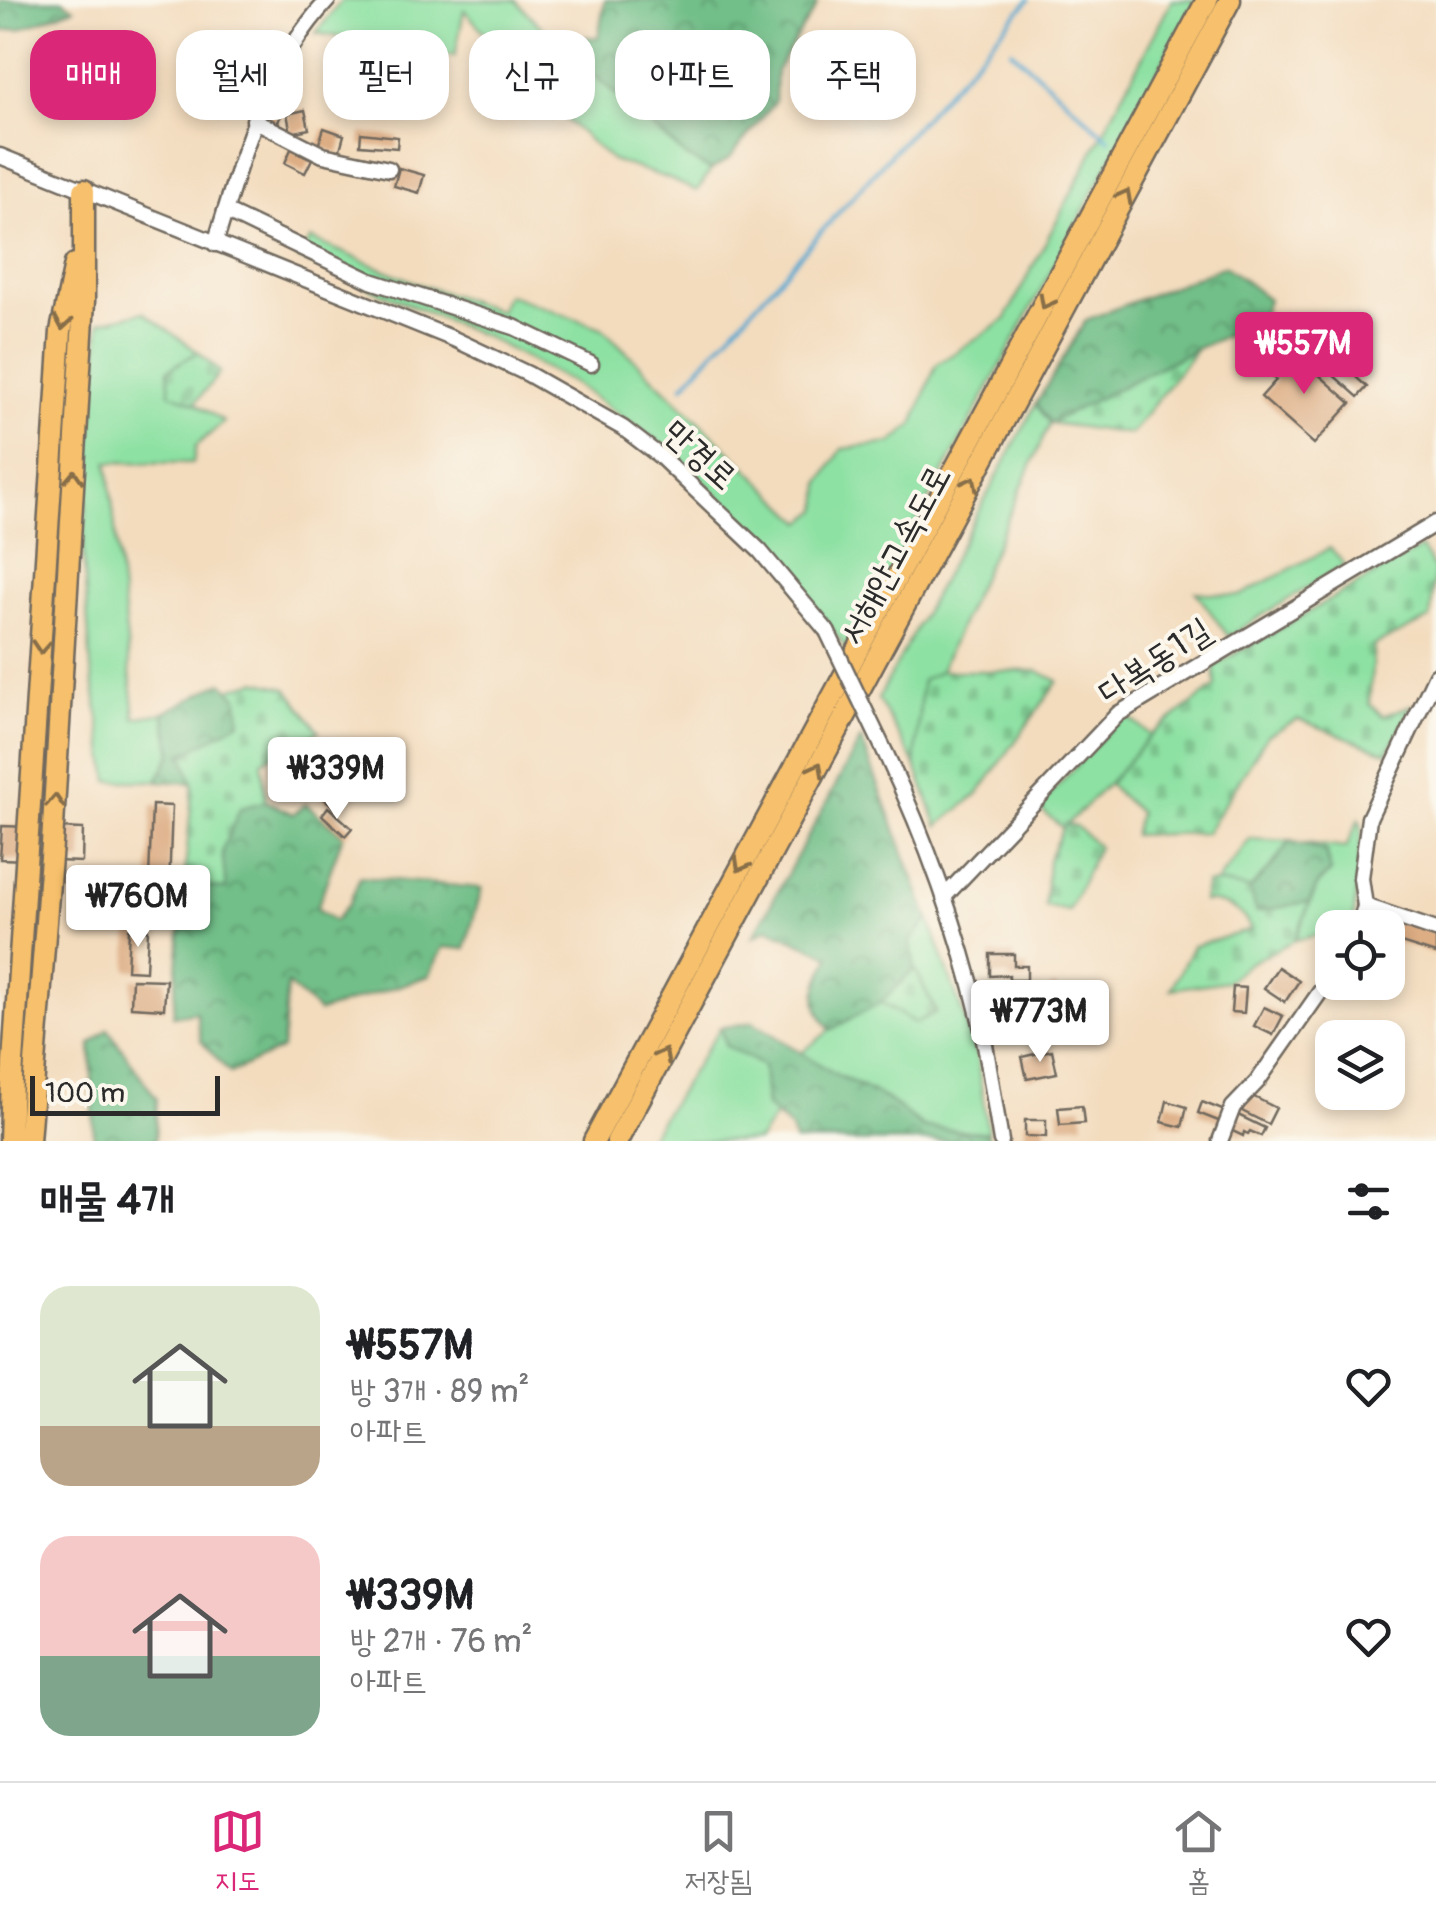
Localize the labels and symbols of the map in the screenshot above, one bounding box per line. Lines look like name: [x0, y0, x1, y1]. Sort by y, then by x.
one-way arrow: [1112, 189, 1132, 207]
one-way arrow: [1038, 292, 1058, 310]
pin: ₩557M: [1234, 312, 1374, 397]
one-way arrow: [53, 315, 74, 331]
street label: 만경로: [654, 410, 746, 500]
street label: 서해안고속도로: [829, 458, 961, 652]
one-way arrow: [63, 468, 84, 484]
one-way arrow: [959, 475, 978, 493]
street label: 다복동1길: [1090, 608, 1220, 714]
one-way arrow: [31, 640, 52, 656]
pin: ₩339M: [267, 737, 407, 822]
one-way arrow: [805, 762, 825, 780]
one-way arrow: [44, 793, 65, 809]
one-way arrow: [733, 854, 753, 872]
pin: ₩760M: [68, 865, 208, 950]
pin: ₩773M: [970, 980, 1110, 1065]
one-way arrow: [651, 1048, 671, 1066]
scale bar: [30, 1071, 220, 1116]

